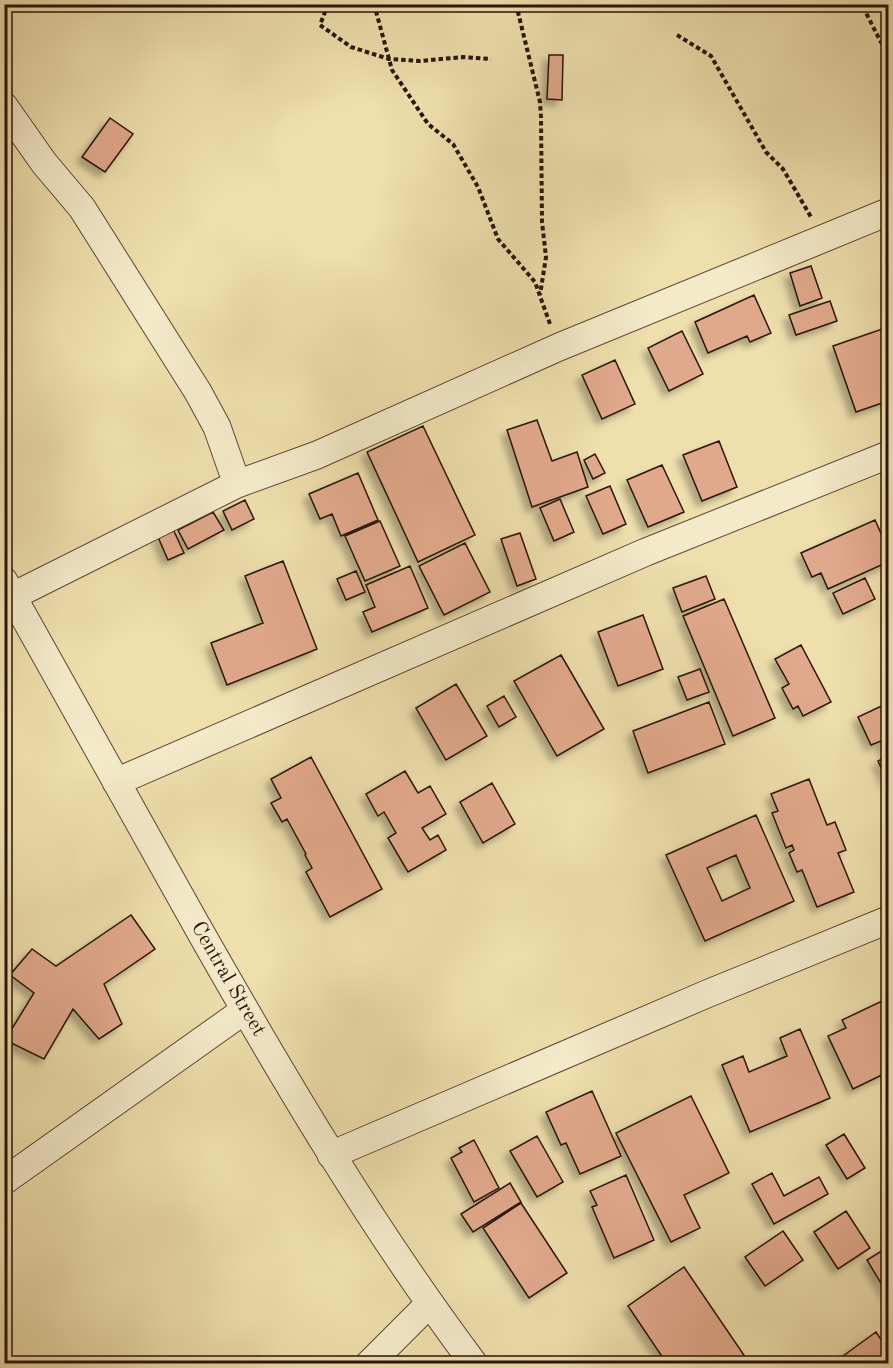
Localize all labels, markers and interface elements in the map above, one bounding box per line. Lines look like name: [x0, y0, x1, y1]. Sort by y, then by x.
street label: Central Street: [187, 918, 269, 1040]

